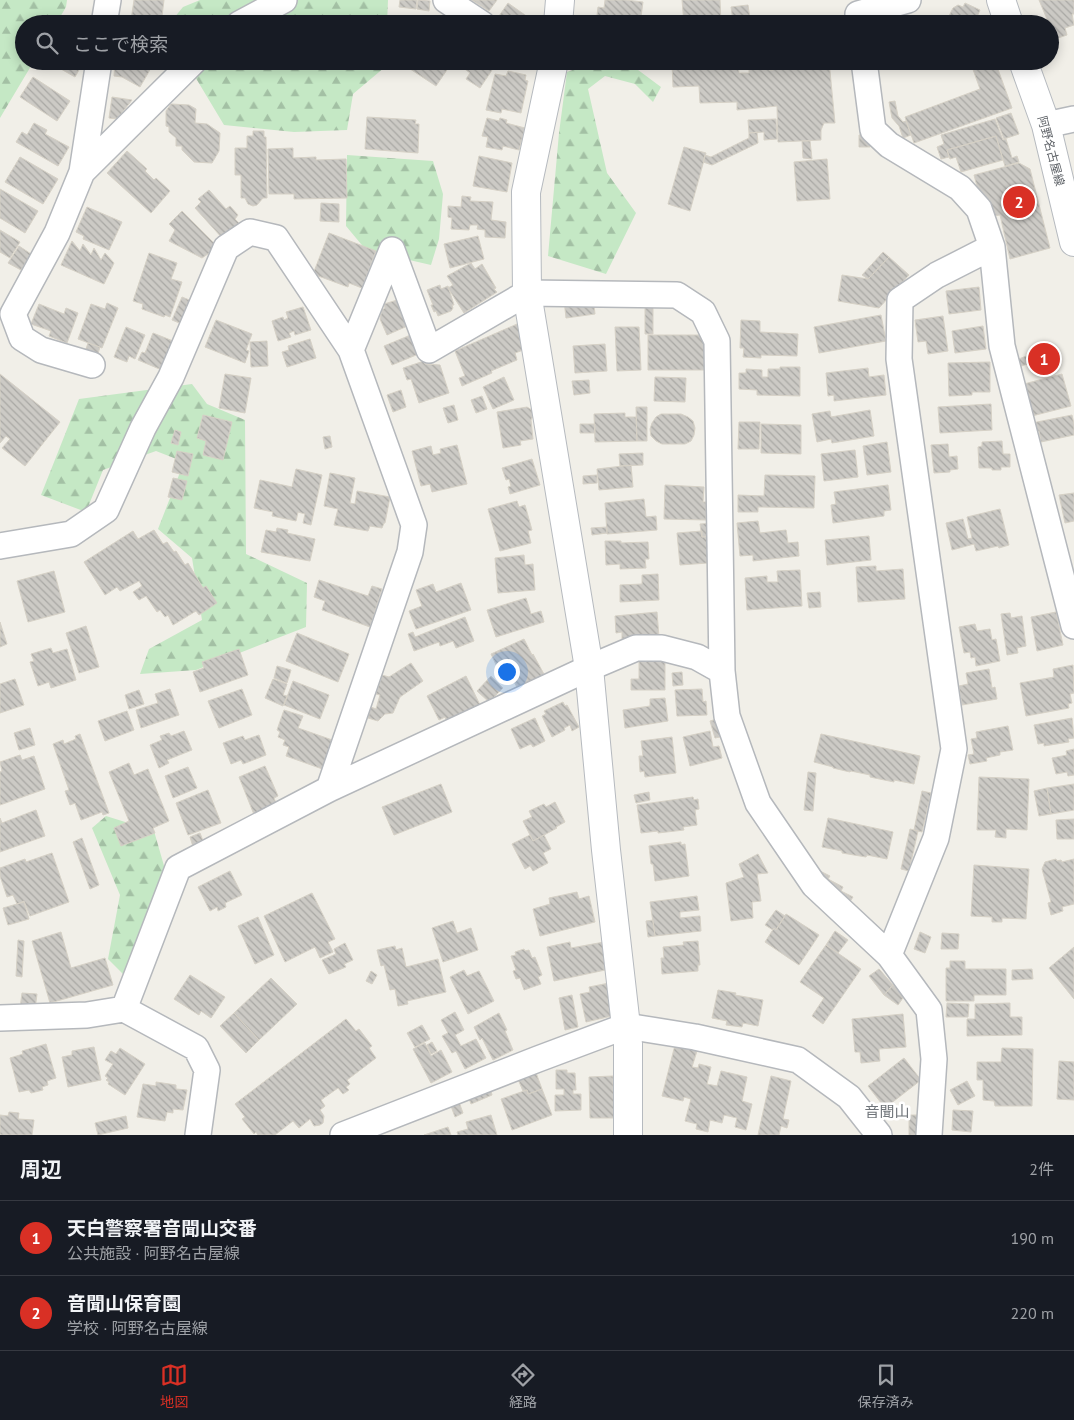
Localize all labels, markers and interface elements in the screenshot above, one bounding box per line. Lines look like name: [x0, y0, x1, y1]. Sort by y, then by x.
search box: [15, 15, 1059, 70]
icon: search: [33, 29, 61, 57]
text: ここで検索: [73, 32, 168, 56]
street label: 阿野名古屋線: [1035, 114, 1068, 188]
pin: 2: [1003, 183, 1035, 221]
pin: 1: [1028, 340, 1060, 378]
your location: [494, 659, 520, 685]
district label: 音聞山: [864, 1102, 910, 1121]
text: 周辺: [20, 1156, 62, 1183]
text: 2件: [1029, 1159, 1054, 1179]
text: 天白警察署音聞山交番: [67, 1216, 257, 1240]
text: 1: [31, 1228, 41, 1248]
text: 190 m: [1011, 1228, 1054, 1248]
text: 公共施設 · 阿野名古屋線: [67, 1243, 240, 1263]
text: 音聞山保育園: [67, 1291, 181, 1315]
text: 2: [31, 1303, 41, 1323]
text: 220 m: [1011, 1303, 1054, 1323]
text: 学校 · 阿野名古屋線: [67, 1318, 208, 1338]
tab: 地図: [160, 1361, 188, 1411]
tab: 経路: [509, 1361, 537, 1411]
tab: 保存済み: [858, 1361, 914, 1411]

